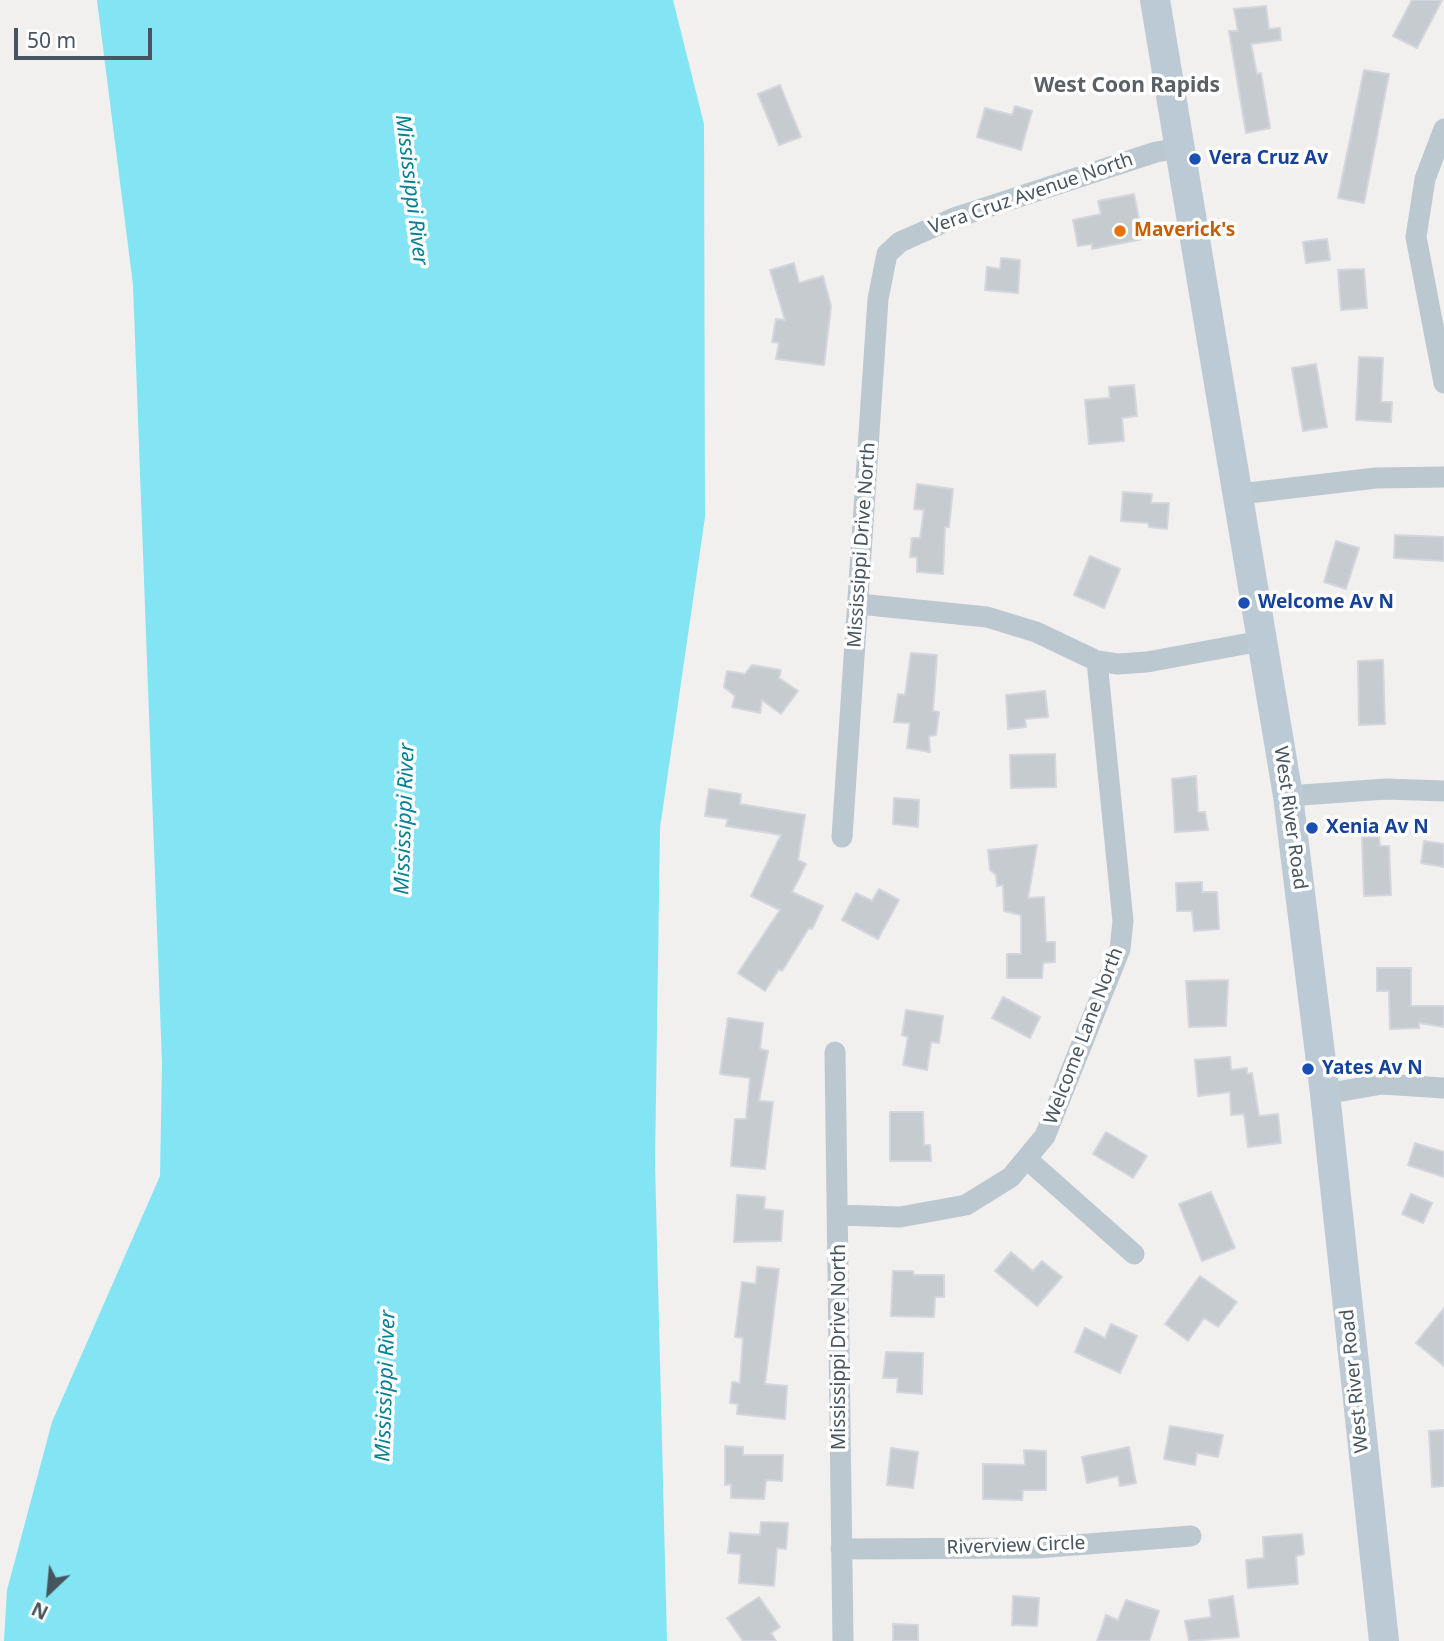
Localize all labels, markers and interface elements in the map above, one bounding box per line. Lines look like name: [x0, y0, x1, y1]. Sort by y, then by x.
scale bar: [18, 14, 156, 58]
text: 50 m: [27, 26, 76, 54]
district label: West Coon Rapids: [1034, 73, 1220, 99]
water label: Mississippi River: [389, 113, 433, 267]
street label: Vera Cruz Avenue North: [926, 148, 1136, 240]
place label: Vera Cruz Av: [1209, 148, 1328, 170]
marker: Vera Cruz Av: [1187, 151, 1203, 167]
place label: Maverick's: [1134, 220, 1235, 242]
marker: Maverick's: [1112, 223, 1128, 239]
street label: Mississippi Drive North: [843, 442, 881, 648]
place label: Welcome Av N: [1258, 592, 1394, 614]
marker: Welcome Av N: [1236, 595, 1252, 611]
water label: Mississippi River: [390, 743, 420, 895]
street label: West River Road: [1269, 745, 1311, 891]
place label: Xenia Av N: [1326, 817, 1429, 839]
marker: Xenia Av N: [1304, 820, 1320, 836]
street label: Welcome Lane North: [1040, 944, 1128, 1128]
place label: Yates Av N: [1322, 1058, 1423, 1080]
marker: Yates Av N: [1300, 1061, 1316, 1077]
street label: Mississippi Drive North: [829, 1244, 851, 1450]
street label: West River Road: [1336, 1308, 1374, 1454]
water label: Mississippi River: [371, 1310, 401, 1462]
street label: Riverview Circle: [946, 1532, 1086, 1560]
north arrow: [14, 1557, 84, 1627]
text: N: [27, 1596, 52, 1626]

